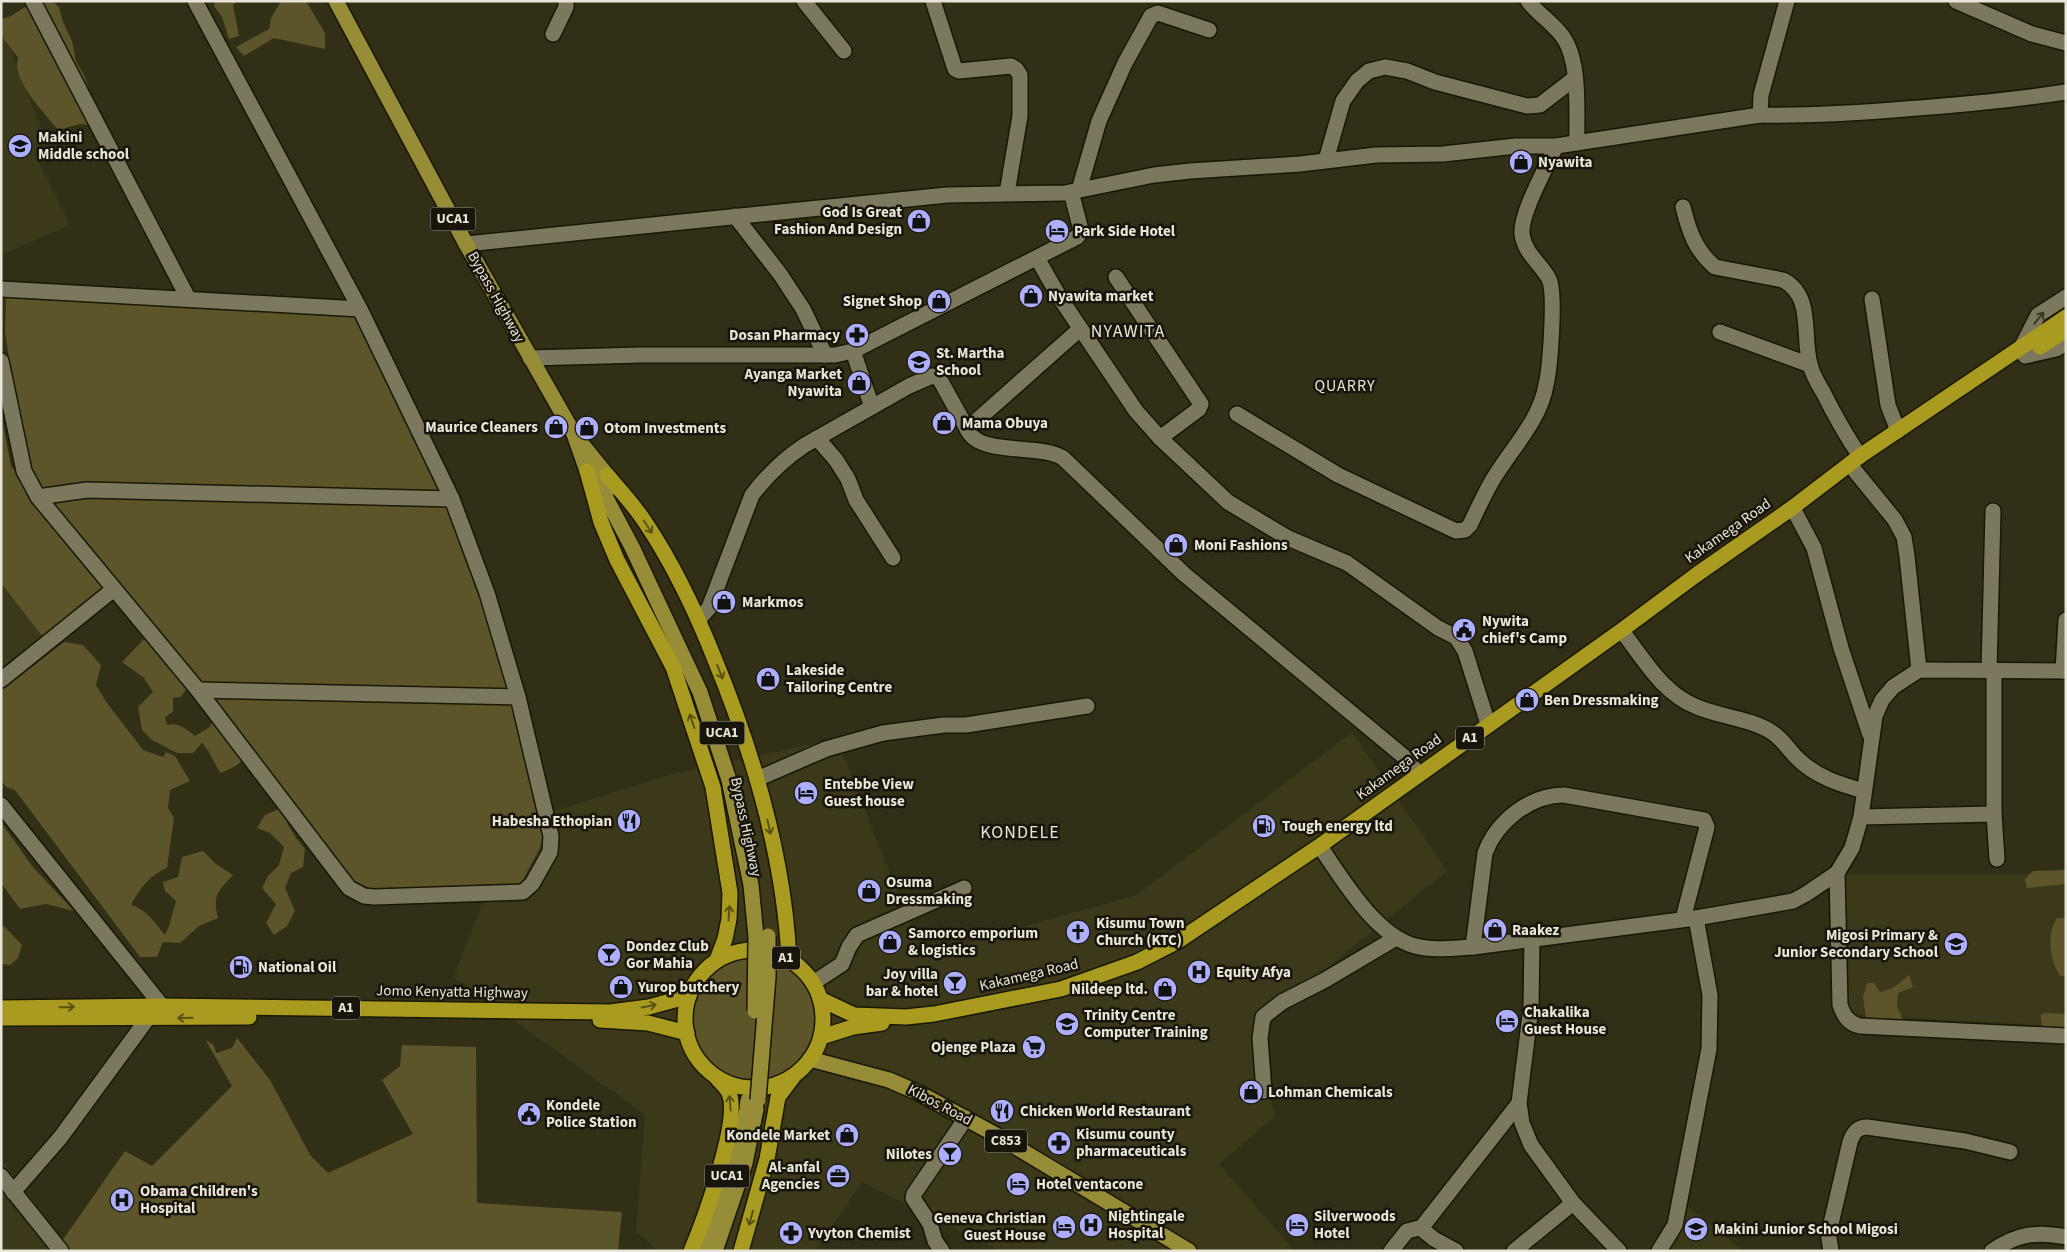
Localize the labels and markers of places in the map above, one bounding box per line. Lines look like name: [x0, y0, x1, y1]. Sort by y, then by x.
place label: Makini Middle school: [38, 127, 130, 165]
school or university icon: Makini Middle school: [7, 133, 33, 159]
shop icon: Nyawita: [1508, 149, 1534, 175]
place label: Nyawita: [1538, 152, 1593, 173]
place label: God Is Great Fashion And Design: [774, 202, 902, 240]
shop icon: God Is Great Fashion And Design: [906, 208, 932, 234]
hotel icon: Park Side Hotel: [1044, 218, 1070, 244]
place label: Park Side Hotel: [1074, 221, 1176, 242]
shop icon: Nyawita market: [1018, 283, 1044, 309]
place label: Nyawita market: [1048, 286, 1154, 307]
shop icon: Signet Shop: [926, 288, 952, 314]
place label: Signet Shop: [843, 291, 922, 312]
pharmacy icon: Dosan Pharmacy: [844, 322, 870, 348]
place label: Dosan Pharmacy: [729, 325, 840, 346]
place label: St. Martha School: [936, 343, 1005, 381]
school or university icon: St. Martha School: [906, 349, 932, 375]
place label: Ayanga Market Nyawita: [744, 364, 842, 402]
shop icon: Ayanga Market Nyawita: [846, 370, 872, 396]
shop icon: Mama Obuya: [931, 410, 957, 436]
place label: Mama Obuya: [962, 413, 1048, 434]
shop icon: Maurice Cleaners: [543, 414, 569, 440]
shop icon: Otom Investments: [574, 415, 600, 441]
place label: Maurice Cleaners: [425, 417, 538, 438]
place label: Otom Investments: [604, 418, 726, 439]
shop icon: Moni Fashions: [1163, 532, 1189, 558]
place label: Moni Fashions: [1194, 535, 1288, 556]
shop icon: Markmos: [711, 589, 737, 615]
place label: Markmos: [742, 592, 804, 613]
place label: Nywita chief's Camp: [1482, 611, 1567, 649]
public building icon: Nywita chief's Camp: [1451, 617, 1477, 643]
place label: Lakeside Tailoring Centre: [786, 660, 892, 698]
shop icon: Lakeside Tailoring Centre: [755, 666, 781, 692]
shop icon: Ben Dressmaking: [1514, 687, 1540, 713]
place label: Ben Dressmaking: [1544, 690, 1659, 711]
place label: Entebbe View Guest house: [824, 774, 914, 812]
hotel icon: Entebbe View Guest house: [793, 780, 819, 806]
restaurant icon: Habesha Ethopian: [616, 808, 642, 834]
place label: Habesha Ethopian: [492, 811, 612, 832]
fuel station icon: Tough energy ltd: [1251, 813, 1277, 839]
place label: Tough energy ltd: [1282, 816, 1393, 837]
place label: Osuma Dressmaking: [886, 872, 972, 910]
shop icon: Osuma Dressmaking: [856, 878, 882, 904]
place label: Kisumu Town Church (KTC): [1096, 913, 1185, 951]
shop icon: Raakez: [1482, 917, 1508, 943]
church icon: Kisumu Town Church (KTC): [1065, 919, 1091, 945]
place label: Raakez: [1512, 920, 1559, 941]
place label: Samorco emporium & logistics: [908, 923, 1038, 961]
place label: Migosi Primary & Junior Secondary School: [1774, 925, 1939, 963]
shop icon: Samorco emporium & logistics: [877, 929, 903, 955]
school or university icon: Migosi Primary & Junior Secondary School: [1943, 931, 1969, 957]
place label: Dondez Club Gor Mahia: [626, 936, 709, 974]
bar icon: Dondez Club Gor Mahia: [596, 942, 622, 968]
fuel station icon: National Oil: [228, 954, 254, 980]
place label: National Oil: [258, 957, 337, 978]
hospital icon: Equity Afya: [1186, 959, 1212, 985]
place label: Equity Afya: [1216, 962, 1291, 983]
place label: Joy villa bar & hotel: [866, 964, 939, 1002]
bar icon: Joy villa bar & hotel: [942, 970, 968, 996]
shop icon: Yurop butchery: [608, 974, 634, 1000]
shop icon: Nildeep ltd.: [1152, 976, 1178, 1002]
place label: Yurop butchery: [637, 977, 740, 998]
place label: Nildeep ltd.: [1071, 979, 1148, 1000]
place label: Chakalika Guest House: [1524, 1002, 1607, 1040]
place label: Trinity Centre Computer Training: [1084, 1005, 1208, 1043]
hotel icon: Chakalika Guest House: [1494, 1008, 1520, 1034]
school or university icon: Trinity Centre Computer Training: [1054, 1011, 1080, 1037]
supermarket icon: Ojenge Plaza: [1021, 1034, 1047, 1060]
place label: Ojenge Plaza: [931, 1037, 1016, 1058]
shop icon: Lohman Chemicals: [1238, 1079, 1264, 1105]
place label: Lohman Chemicals: [1268, 1082, 1393, 1103]
place label: Kondele Police Station: [546, 1095, 637, 1133]
restaurant icon: Chicken World Restaurant: [989, 1098, 1015, 1124]
public building icon: Kondele Police Station: [516, 1101, 542, 1127]
place label: Chicken World Restaurant: [1020, 1101, 1191, 1122]
shop icon: Kondele Market: [834, 1122, 860, 1148]
place label: Kisumu county pharmaceuticals: [1076, 1124, 1187, 1162]
place label: Kondele Market: [726, 1125, 830, 1146]
pharmacy icon: Kisumu county pharmaceuticals: [1046, 1130, 1072, 1156]
bar icon: Nilotes: [937, 1141, 963, 1167]
place label: Nilotes: [886, 1144, 932, 1165]
place label: Al-anfal Agencies: [761, 1157, 821, 1195]
office icon: Al-anfal Agencies: [825, 1163, 851, 1189]
hotel icon: Hotel ventacone: [1005, 1171, 1031, 1197]
place label: Hotel ventacone: [1036, 1174, 1143, 1195]
place label: Obama Children's Hospital: [140, 1181, 258, 1219]
hospital icon: Obama Children's Hospital: [109, 1187, 135, 1213]
place label: Nightingale Hospital: [1108, 1206, 1185, 1244]
place label: Silverwoods Hotel: [1314, 1206, 1396, 1244]
place label: Geneva Christian Guest House: [934, 1208, 1046, 1246]
hospital icon: Nightingale Hospital: [1078, 1212, 1104, 1238]
hotel icon: Silverwoods Hotel: [1284, 1212, 1310, 1238]
hotel icon: Geneva Christian Guest House: [1051, 1214, 1077, 1240]
school or university icon: Makini Junior School Migosi: [1683, 1216, 1709, 1242]
place label: Makini Junior School Migosi: [1714, 1219, 1898, 1240]
pharmacy icon: Yvyton Chemist: [778, 1220, 804, 1246]
place label: Yvyton Chemist: [807, 1223, 911, 1244]

